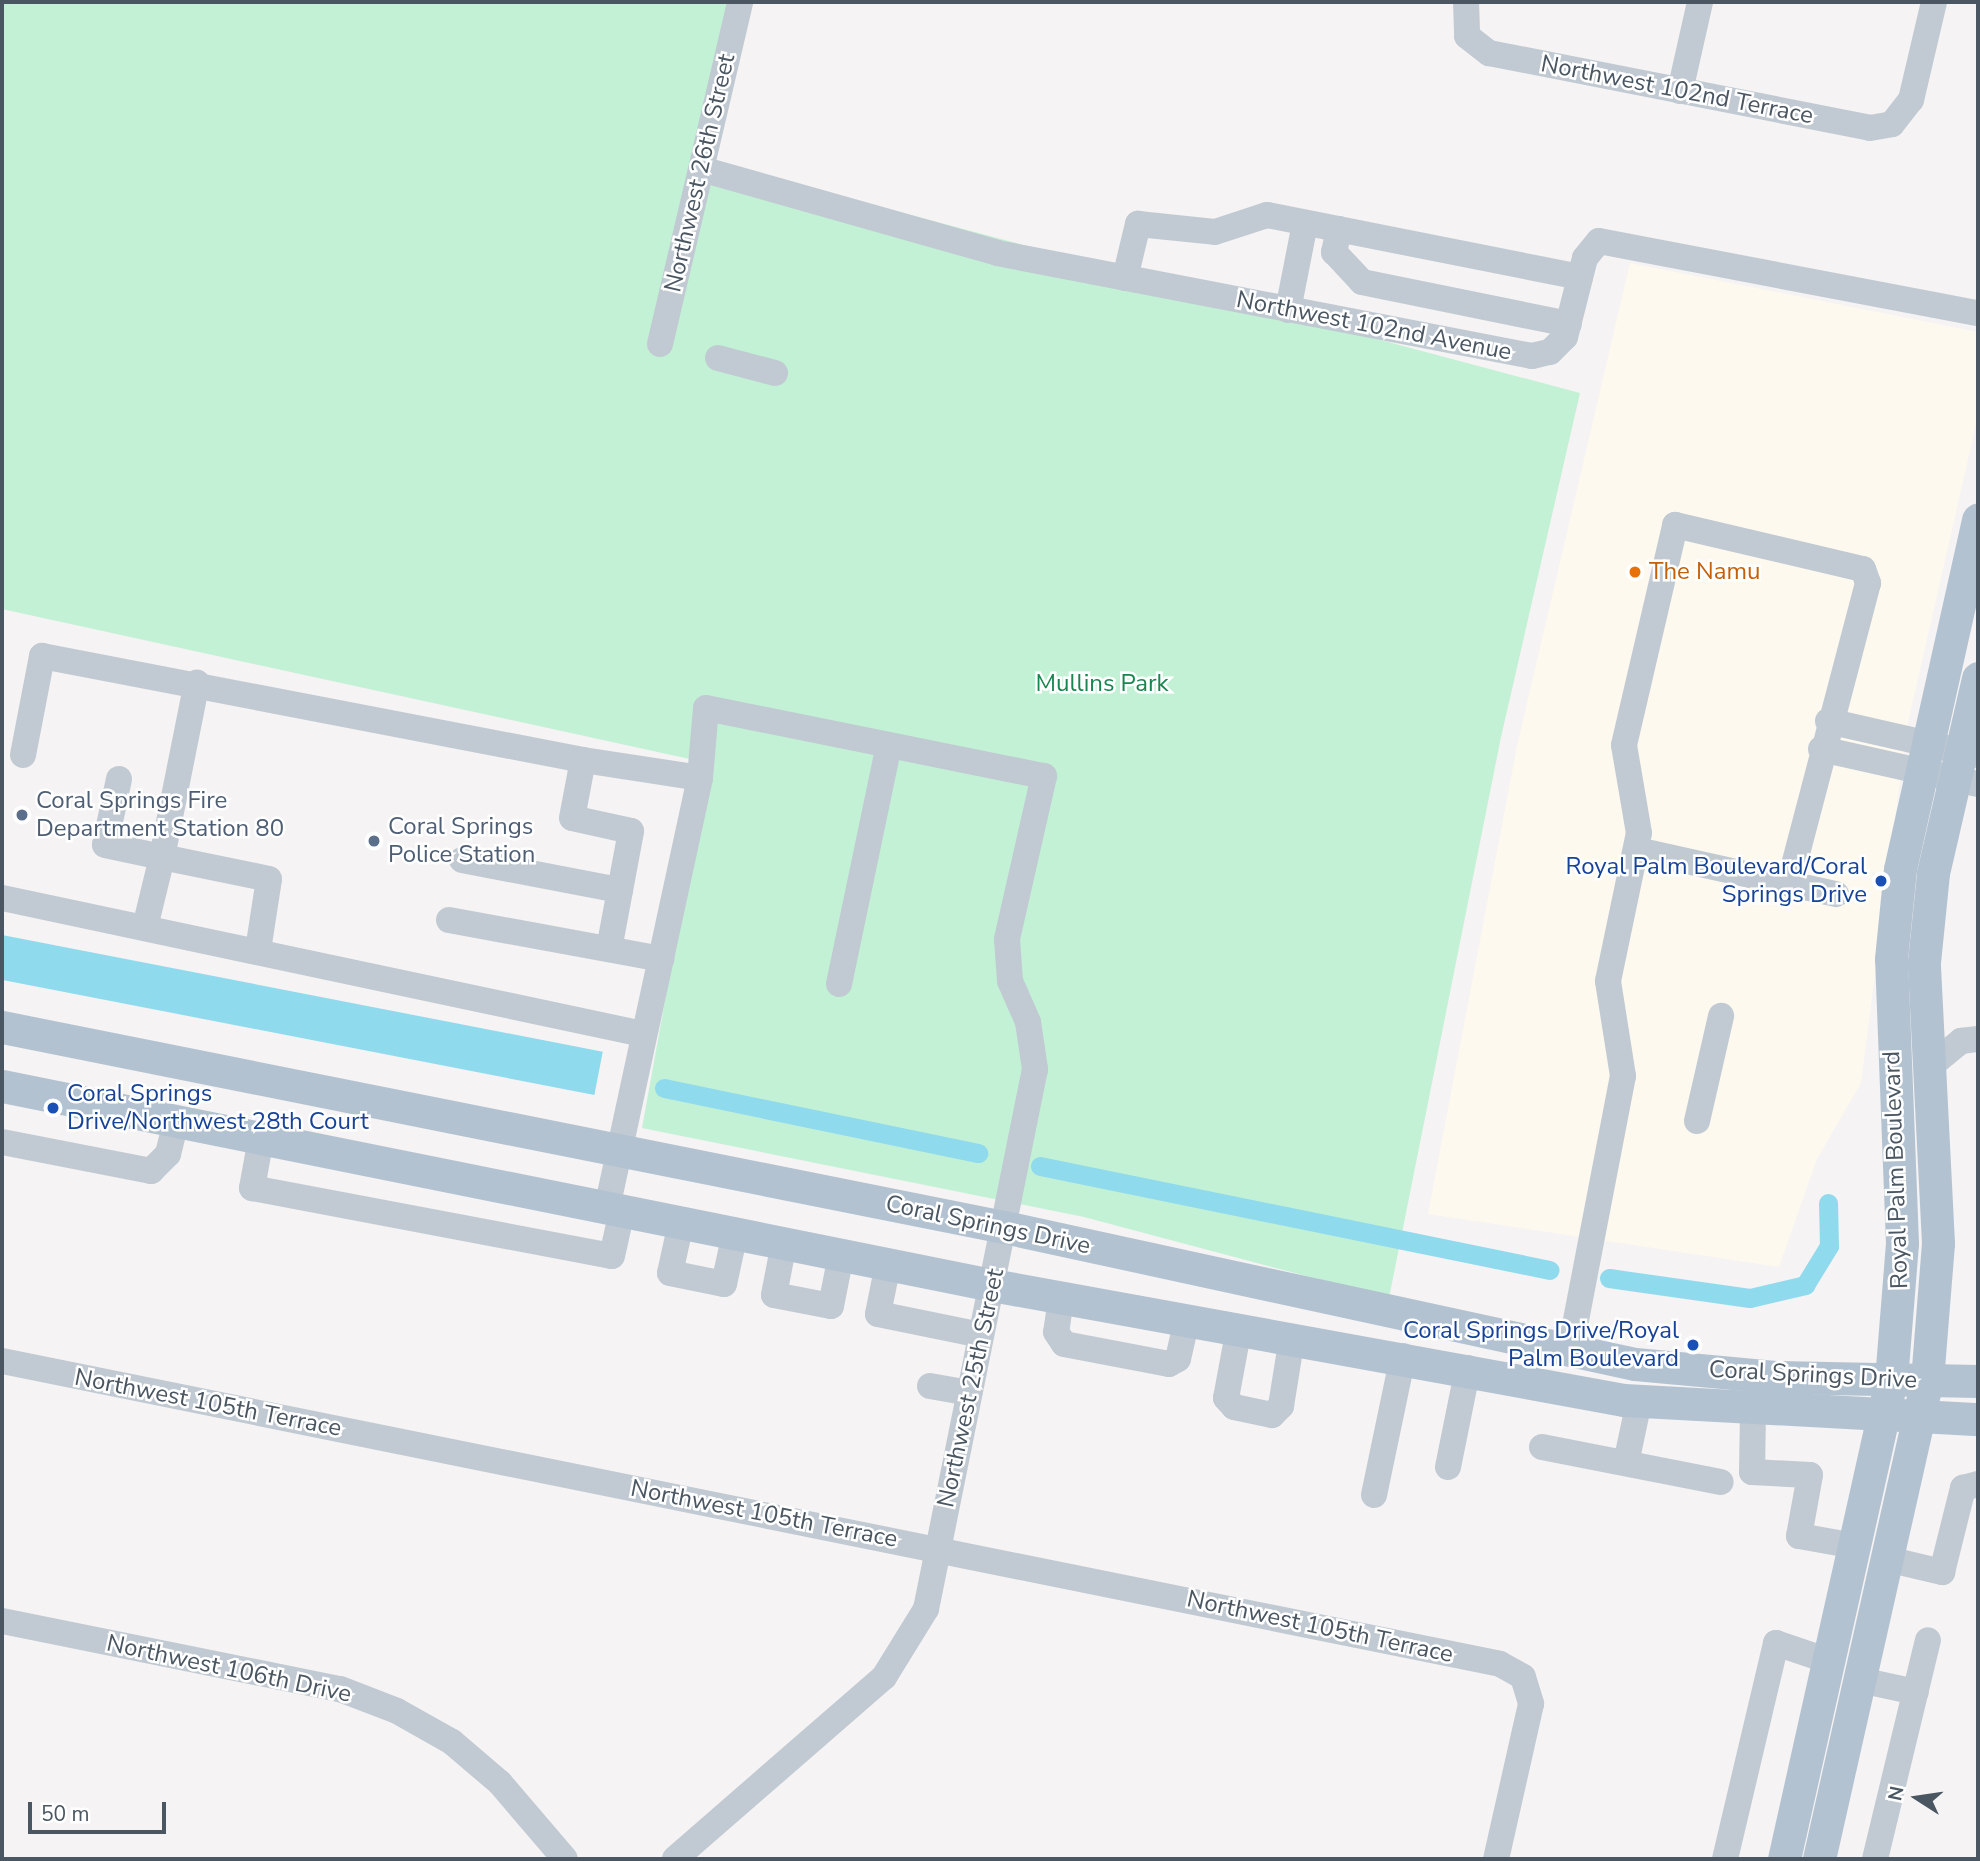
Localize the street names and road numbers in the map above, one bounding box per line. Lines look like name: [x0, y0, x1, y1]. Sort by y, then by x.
street label: Northwest 102nd Terrace: [1538, 49, 1816, 131]
street label: Northwest 26th Street: [659, 51, 741, 295]
street label: Northwest 102nd Avenue: [1234, 285, 1514, 367]
street label: Royal Palm Boulevard: [1877, 1051, 1915, 1289]
street label: Coral Springs Drive: [883, 1189, 1093, 1261]
street label: Northwest 25th Street: [932, 1266, 1010, 1510]
street label: Coral Springs Drive: [1708, 1355, 1918, 1395]
street label: Northwest 105th Terrace: [72, 1363, 344, 1443]
street label: Northwest 105th Terrace: [628, 1474, 900, 1554]
street label: Northwest 105th Terrace: [1184, 1585, 1456, 1669]
street label: Northwest 106th Drive: [104, 1629, 354, 1709]

